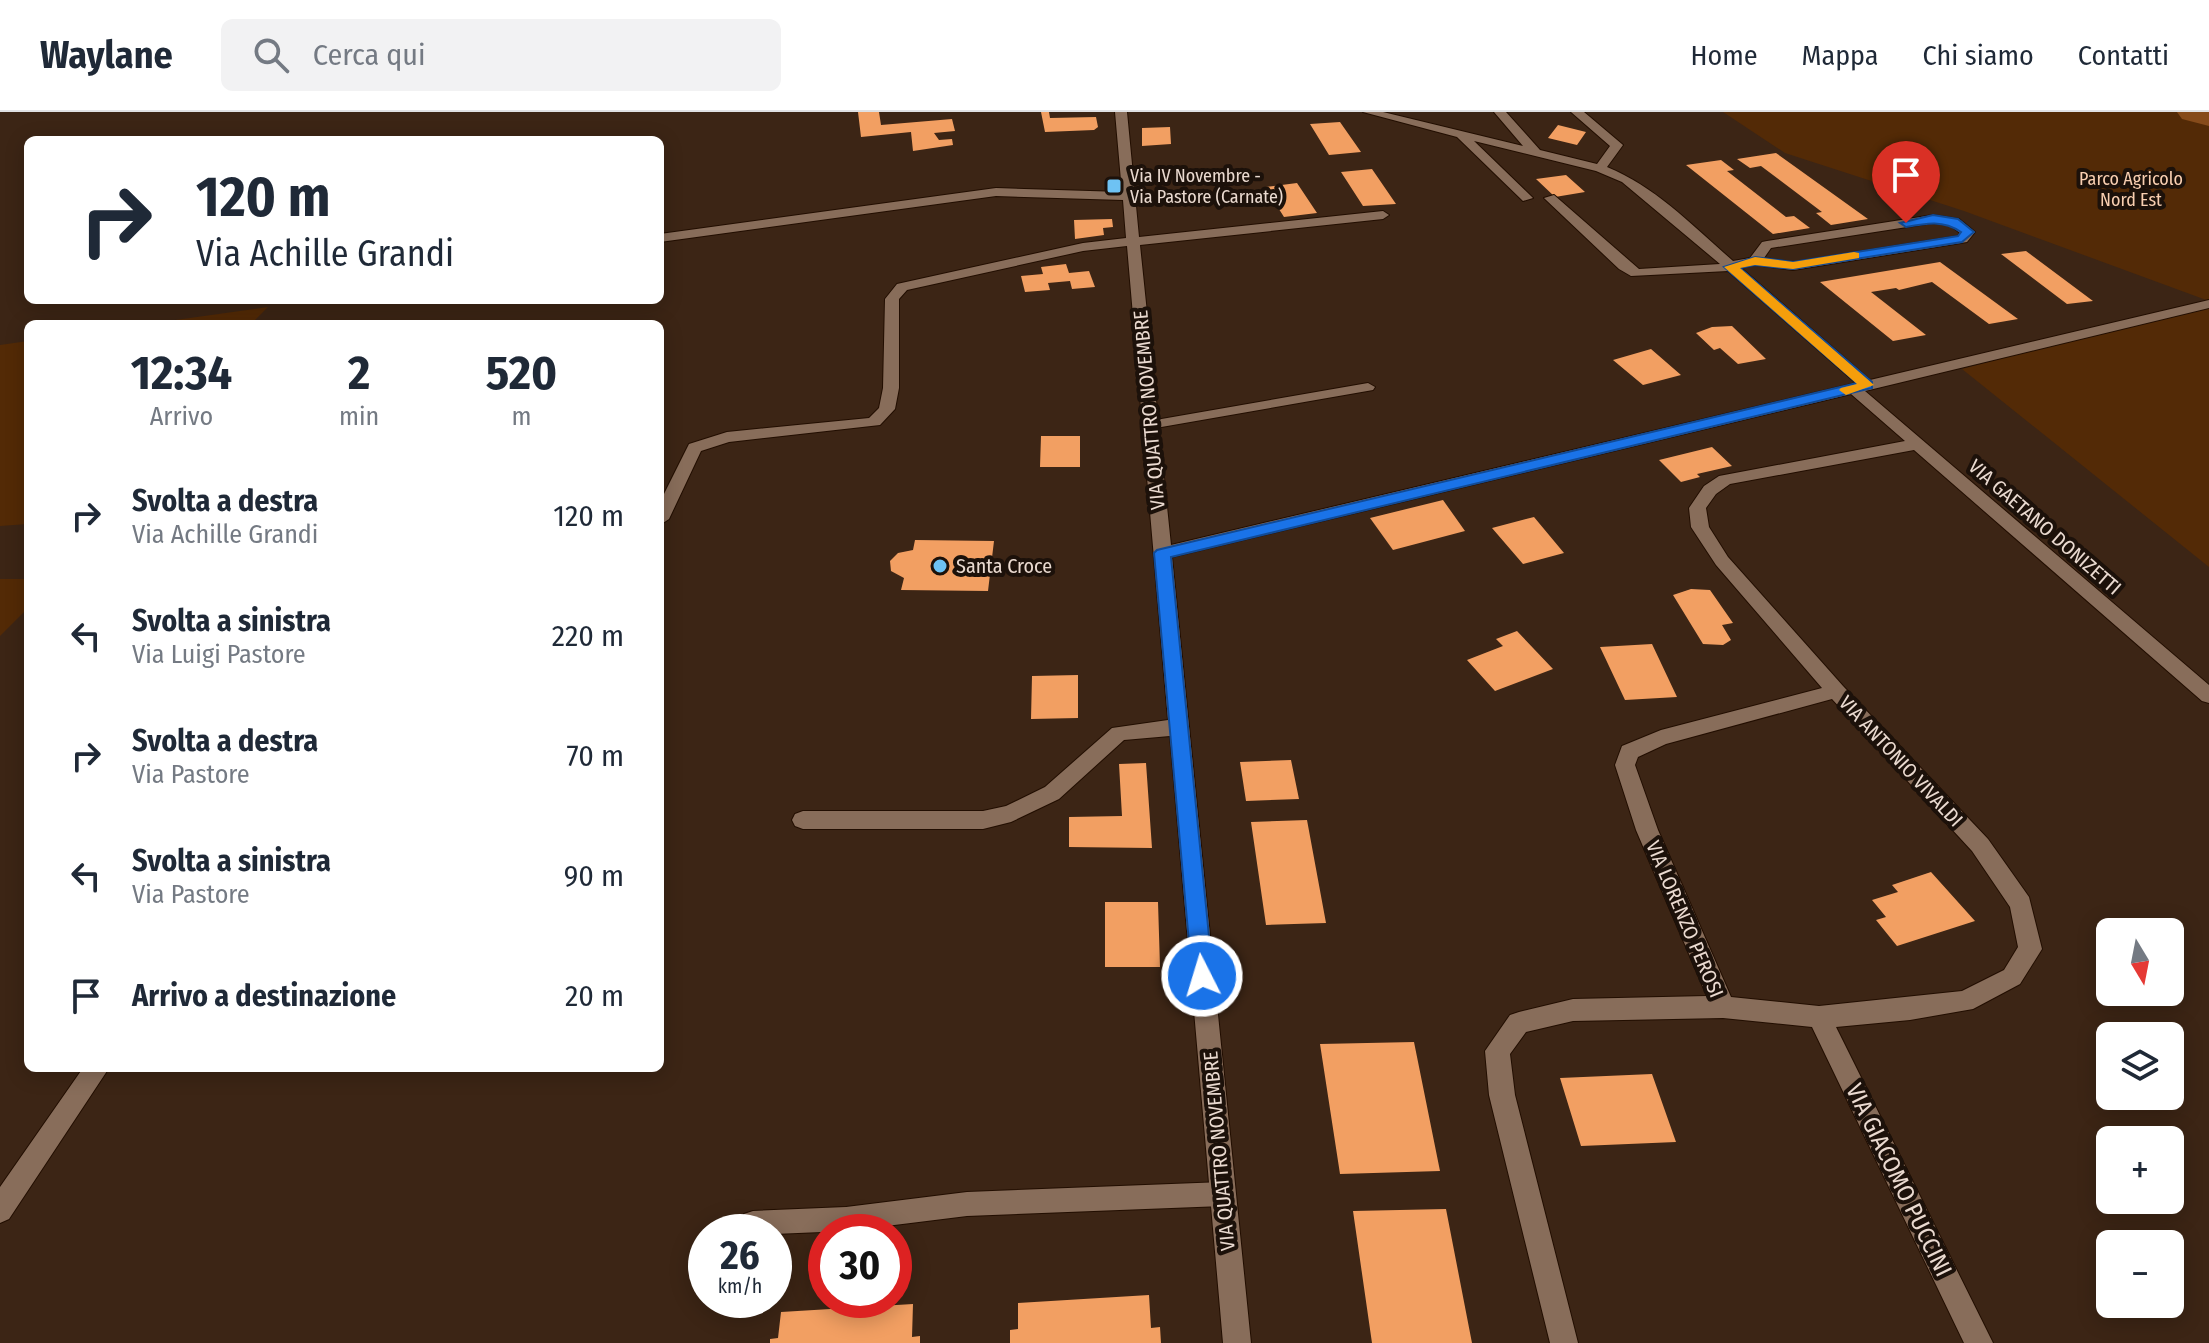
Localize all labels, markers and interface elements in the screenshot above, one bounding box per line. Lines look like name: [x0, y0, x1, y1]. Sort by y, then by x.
search box: [221, 19, 781, 91]
text: Waylane: [40, 32, 173, 78]
icon: search: [249, 33, 293, 77]
text: Cerca qui: [313, 37, 426, 73]
text: Home: [1691, 39, 1758, 72]
text: Mappa: [1802, 39, 1878, 72]
text: Chi siamo: [1922, 39, 2034, 72]
text: Contatti: [2078, 39, 2169, 72]
pin: [1872, 141, 1940, 223]
icon: arrive: [1884, 153, 1928, 197]
text: 120 m: [196, 164, 331, 231]
place label: Via IV Novembre - Via Pastore (Carnate): [1130, 165, 1283, 208]
icon: right: [64, 168, 168, 272]
park label: Parco Agricolo Nord Est: [2079, 168, 2183, 211]
marker: Via IV Novembre - Via Pastore (Carnate): [1105, 177, 1123, 195]
text: Via Achille Grandi: [196, 232, 454, 276]
street label: VIA QUATTRO NOVEMBRE: [1128, 309, 1170, 511]
text: 12:34: [131, 344, 232, 402]
text: 2: [348, 344, 370, 402]
text: 520: [486, 344, 557, 402]
text: Arrivo: [150, 401, 213, 432]
text: min: [339, 401, 379, 432]
text: m: [512, 401, 532, 432]
street label: VIA GAETANO DONIZETTI: [1964, 454, 2126, 600]
text: Svolta a destra: [132, 483, 318, 519]
icon: right: [64, 494, 108, 538]
text: 120 m: [553, 498, 624, 534]
text: Via Achille Grandi: [132, 519, 318, 550]
place label: Santa Croce: [956, 554, 1052, 578]
marker: Santa Croce: [931, 557, 949, 575]
text: Svolta a sinistra: [132, 603, 331, 639]
icon: left: [64, 614, 108, 658]
text: 220 m: [552, 618, 624, 654]
text: Via Luigi Pastore: [132, 639, 306, 670]
street label: VIA ANTONIO VIVALDI: [1834, 690, 1968, 832]
text: Svolta a destra: [132, 723, 318, 759]
icon: right: [64, 734, 108, 778]
text: 70 m: [566, 738, 624, 774]
text: Via Pastore: [132, 759, 250, 790]
street label: VIA LORENZO PEROSI: [1641, 837, 1729, 1001]
text: Svolta a sinistra: [132, 843, 331, 879]
icon: left: [64, 854, 108, 898]
text: 90 m: [564, 858, 624, 894]
text: Via Pastore: [132, 879, 250, 910]
north arrow: [2096, 918, 2184, 1006]
map controls: [2096, 918, 2184, 1318]
position arrow: [1160, 934, 1244, 1018]
icon: arrive: [64, 974, 108, 1018]
text: Arrivo a destinazione: [132, 978, 396, 1014]
text: 20 m: [565, 978, 624, 1014]
button: layers: [2096, 1022, 2184, 1110]
street label: VIA QUATTRO NOVEMBRE: [1198, 1050, 1240, 1252]
street label: VIA GIACOMO PUCCINI: [1840, 1079, 1958, 1281]
button: +: [2096, 1126, 2184, 1214]
speed limit sign: 30: [808, 1214, 912, 1318]
button: −: [2096, 1230, 2184, 1318]
text: 26: [720, 1232, 760, 1280]
text: km/h: [718, 1274, 762, 1298]

